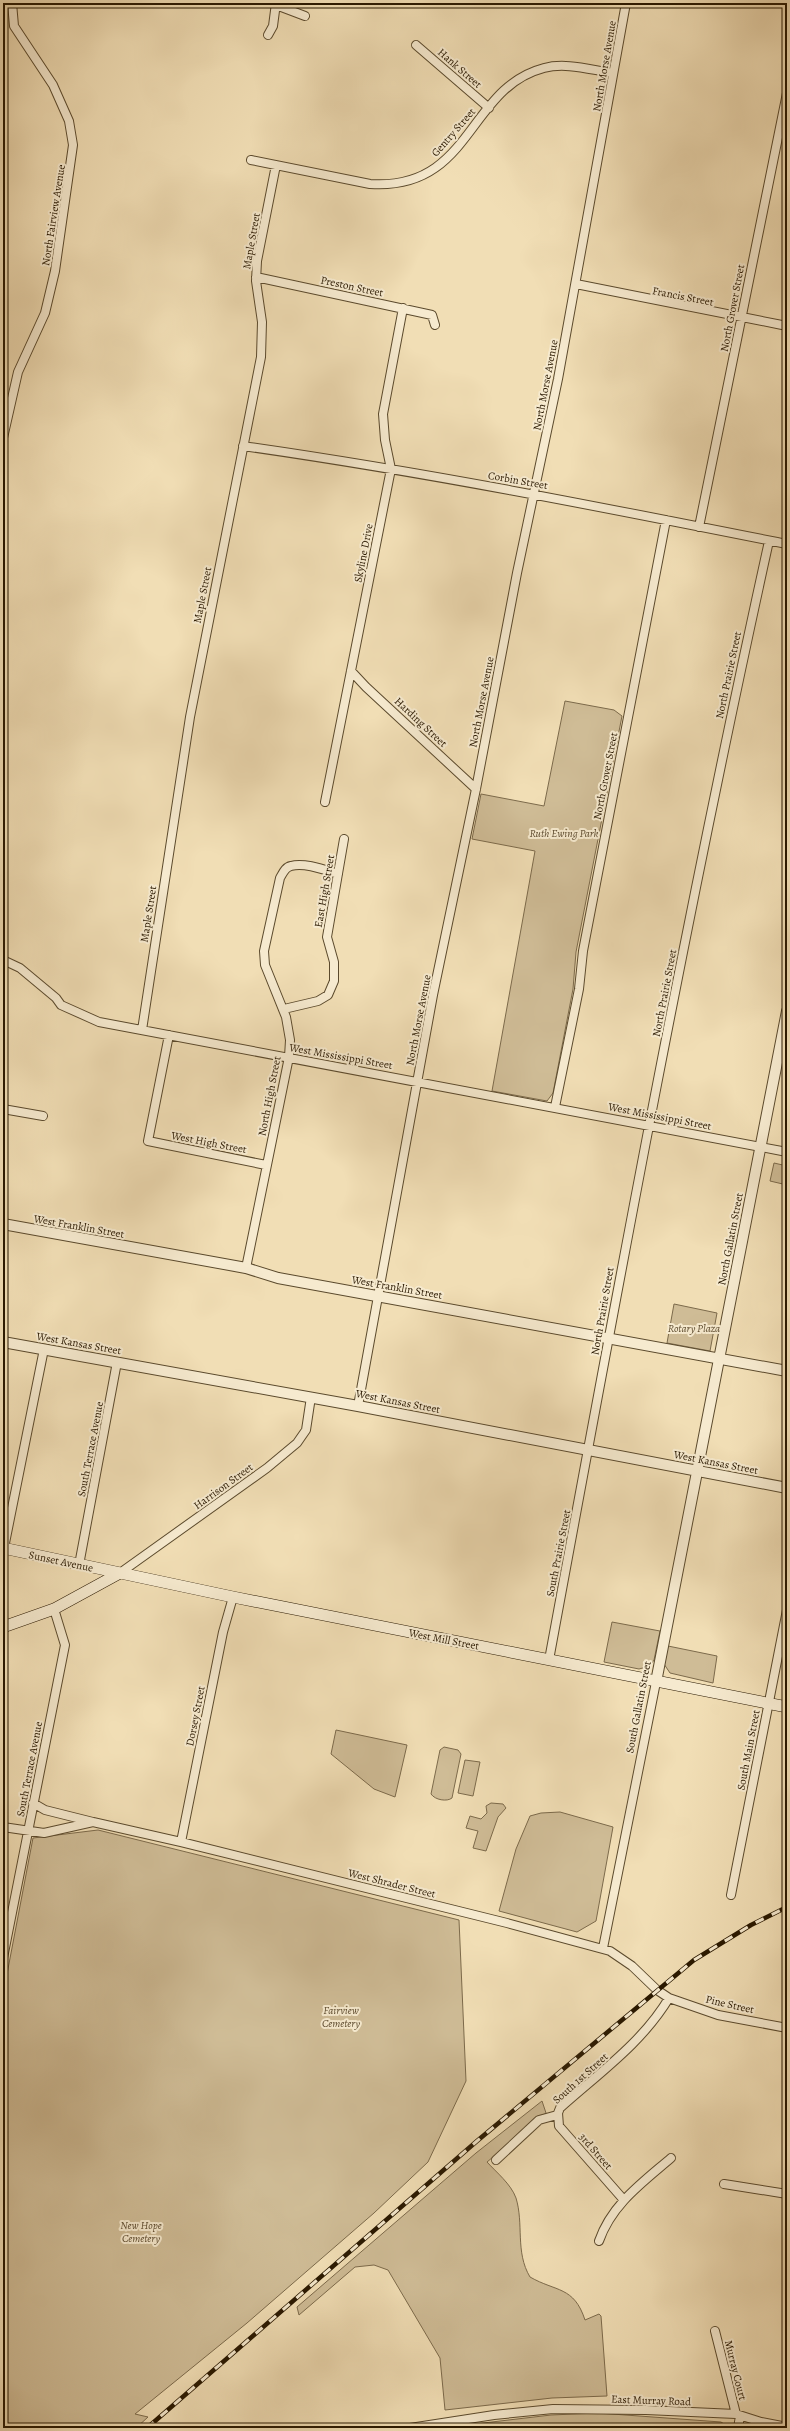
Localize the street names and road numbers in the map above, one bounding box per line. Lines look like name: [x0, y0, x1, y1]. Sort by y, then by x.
street label: North Morse Avenue: [589, 19, 620, 113]
street label: Hank Street: [434, 45, 485, 92]
street label: Gentry Street: [428, 104, 479, 160]
street label: North Fairview Avenue: [38, 163, 69, 267]
street label: Maple Street: [239, 211, 264, 270]
street label: North Grover Street: [717, 263, 748, 353]
street label: Preston Street: [319, 273, 385, 301]
street label: Francis Street: [651, 283, 715, 310]
street label: North Morse Avenue: [529, 338, 562, 432]
street label: Corbin Street: [487, 468, 549, 493]
street label: Skyline Drive: [350, 522, 377, 584]
street label: Maple Street: [190, 565, 215, 624]
street label: North Prairie Street: [712, 630, 745, 720]
street label: North Morse Avenue: [465, 655, 498, 749]
street label: Harding Street: [391, 694, 451, 751]
street label: North Grover Street: [590, 731, 621, 821]
street label: East High Street: [311, 853, 338, 929]
street label: Maple Street: [137, 884, 160, 943]
street label: North Prairie Street: [649, 948, 680, 1038]
street label: North Morse Avenue: [402, 973, 435, 1067]
street label: West Mississippi Street: [287, 1040, 394, 1073]
street label: North High Street: [254, 1055, 285, 1137]
street label: West Mississippi Street: [606, 1099, 713, 1134]
street label: West High Street: [169, 1128, 248, 1157]
street label: North Gallatin Street: [714, 1191, 747, 1287]
street label: West Franklin Street: [31, 1211, 126, 1242]
street label: North Prairie Street: [587, 1266, 618, 1356]
street label: West Franklin Street: [349, 1272, 444, 1303]
street label: West Kansas Street: [34, 1328, 123, 1358]
street label: West Kansas Street: [353, 1386, 442, 1417]
street label: South Terrace Avenue: [74, 1400, 107, 1498]
street label: West Kansas Street: [671, 1447, 760, 1478]
street label: Harrison Street: [191, 1460, 256, 1513]
street label: South Prairie Street: [543, 1508, 574, 1598]
street label: Sunset Avenue: [27, 1547, 95, 1576]
street label: West Mill Street: [406, 1625, 481, 1654]
street label: South Gallatin Street: [622, 1659, 655, 1754]
street label: Dorsey Street: [182, 1684, 209, 1747]
street label: South Main Street: [733, 1708, 764, 1791]
street label: South Terrace Avenue: [13, 1720, 46, 1818]
street label: West Shrader Street: [346, 1865, 438, 1902]
street label: Pine Street: [704, 1992, 756, 2017]
street label: South 1st Street: [549, 2049, 612, 2107]
street label: 3rd Street: [576, 2130, 616, 2173]
street label: Murray Court: [721, 2339, 750, 2402]
street label: East Murray Road: [611, 2392, 691, 2409]

